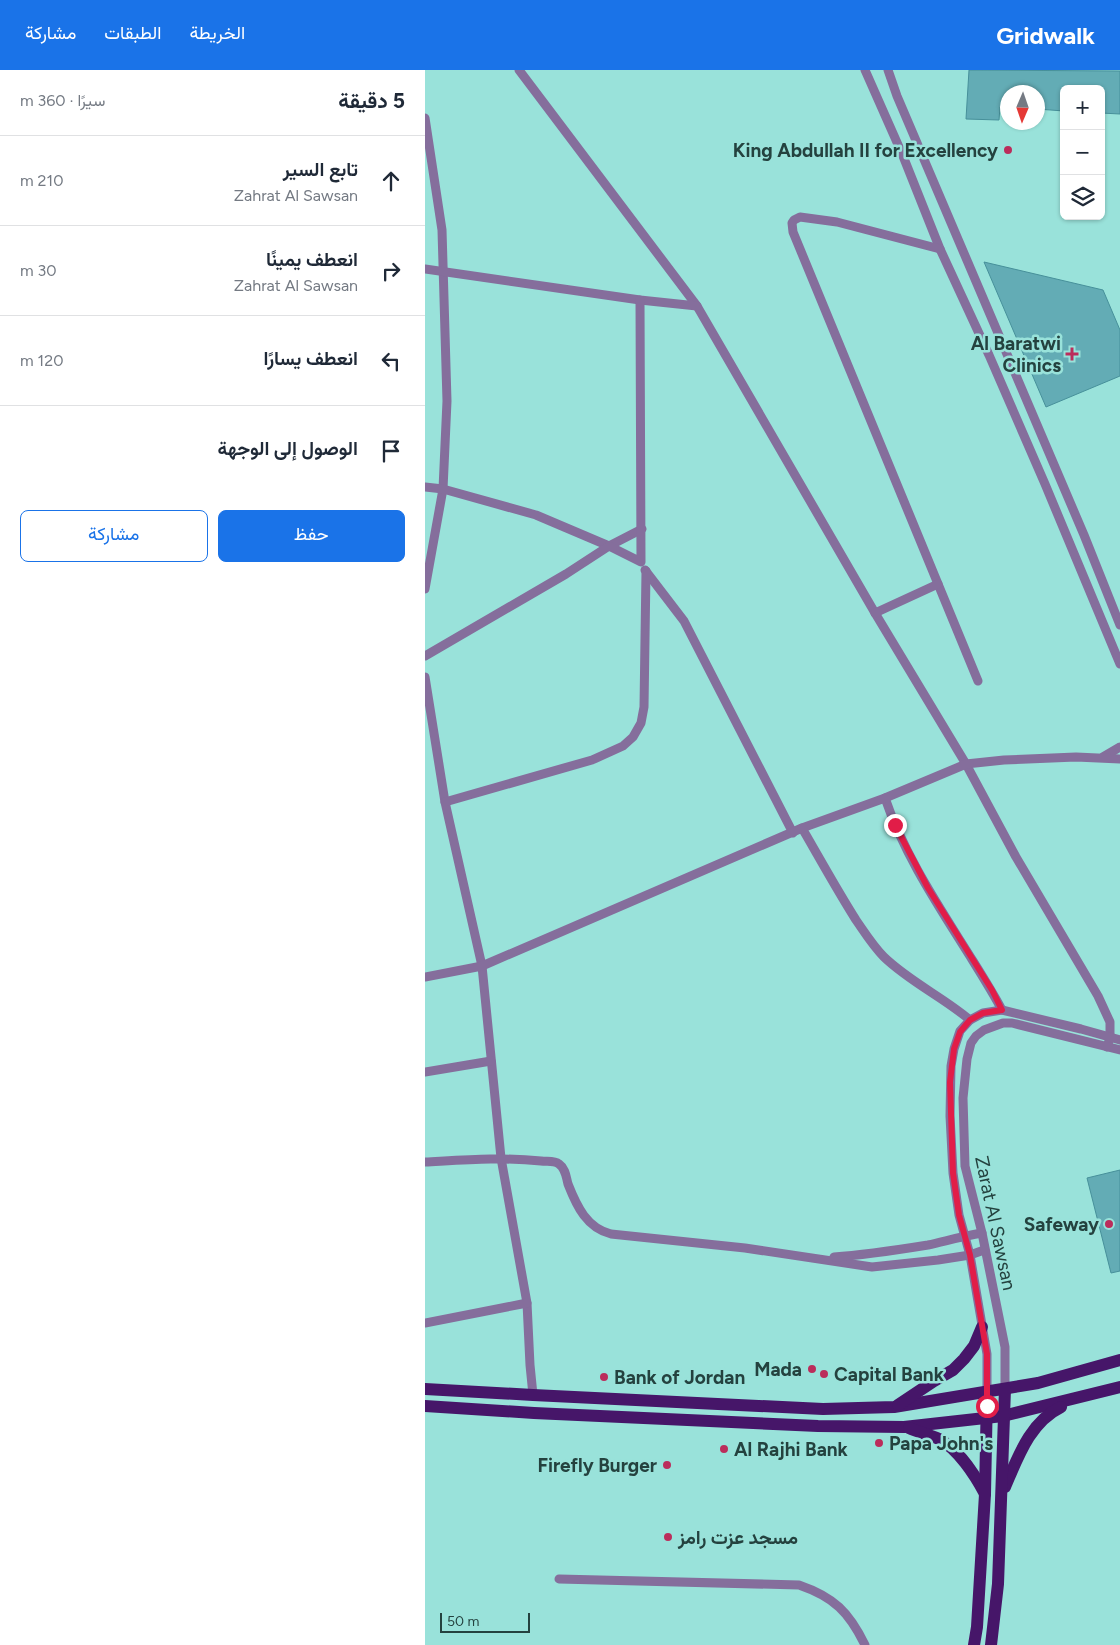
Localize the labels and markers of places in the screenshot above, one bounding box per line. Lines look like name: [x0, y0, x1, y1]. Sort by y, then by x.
place label: King Abdullah II for Excellency: [733, 139, 998, 162]
marker: King Abdullah II for Excellency: [1002, 144, 1014, 156]
place label: Al Baratwi Clinics: [971, 332, 1061, 377]
marker: Al Baratwi Clinics: [1065, 347, 1079, 361]
place label: Safeway: [1024, 1213, 1099, 1236]
marker: Safeway: [1103, 1218, 1115, 1230]
place label: Mada: [754, 1358, 802, 1381]
marker: Mada: [806, 1363, 818, 1375]
place label: Capital Bank: [834, 1363, 945, 1386]
place label: Bank of Jordan: [614, 1366, 745, 1389]
marker: Capital Bank: [818, 1368, 830, 1380]
marker: Bank of Jordan: [598, 1371, 610, 1383]
place label: Papa John's: [889, 1432, 993, 1455]
marker: Papa John's: [873, 1437, 885, 1449]
place label: Al Rajhi Bank: [734, 1438, 849, 1461]
marker: Al Rajhi Bank: [718, 1443, 730, 1455]
place label: Firefly Burger: [537, 1454, 657, 1477]
marker: Firefly Burger: [661, 1459, 673, 1471]
place label: مسجد عزت رامز: [677, 1526, 798, 1550]
marker: مسجد عزت رامز: [662, 1531, 674, 1543]

